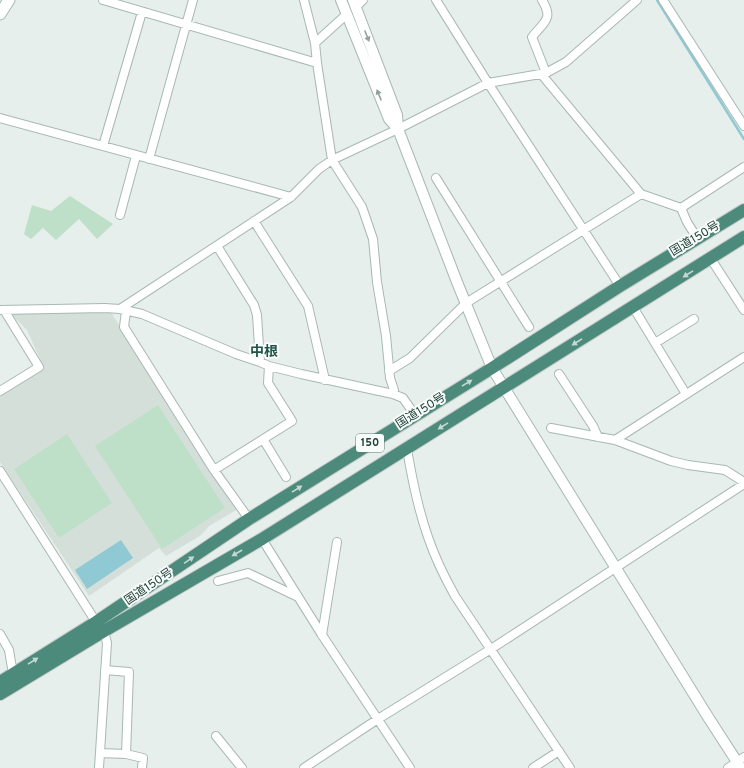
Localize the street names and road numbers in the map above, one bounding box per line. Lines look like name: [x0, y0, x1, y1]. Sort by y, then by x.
street label: 国道150号: [667, 218, 723, 260]
street label: 国道150号: [393, 389, 449, 433]
road number: 150: [356, 434, 384, 452]
street label: 国道150号: [121, 565, 177, 609]

